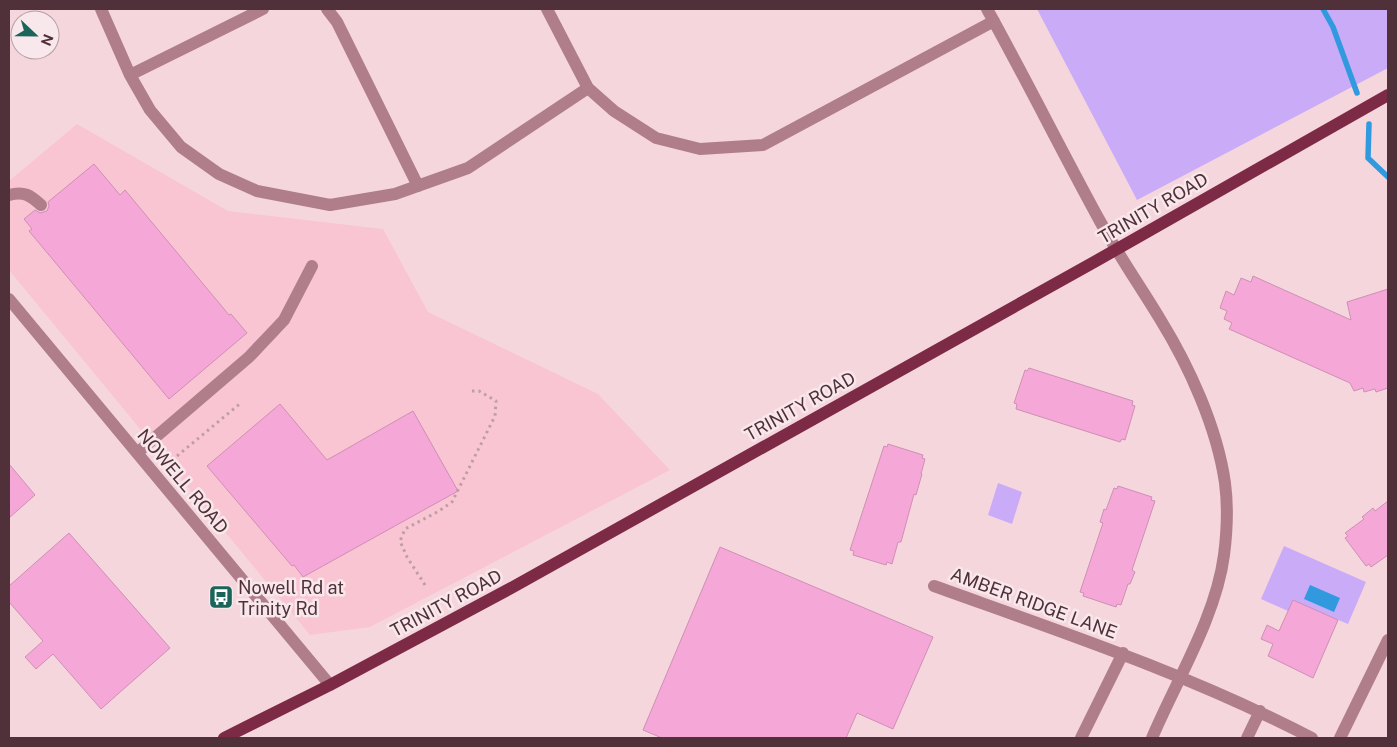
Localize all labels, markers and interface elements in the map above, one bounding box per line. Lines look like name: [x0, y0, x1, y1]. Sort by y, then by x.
north arrow: [10, 10, 60, 60]
text: N: [38, 32, 57, 48]
street label: TRINITY ROAD: [1094, 168, 1212, 248]
street label: TRINITY ROAD: [741, 367, 859, 445]
street label: NOWELL ROAD: [133, 424, 233, 538]
street label: AMBER RIDGE LANE: [948, 563, 1120, 643]
street label: TRINITY ROAD: [387, 565, 505, 641]
place label: Nowell Rd at Trinity Rd: [238, 577, 344, 619]
bus stop icon: Nowell Rd at Trinity Rd: [208, 584, 234, 610]

